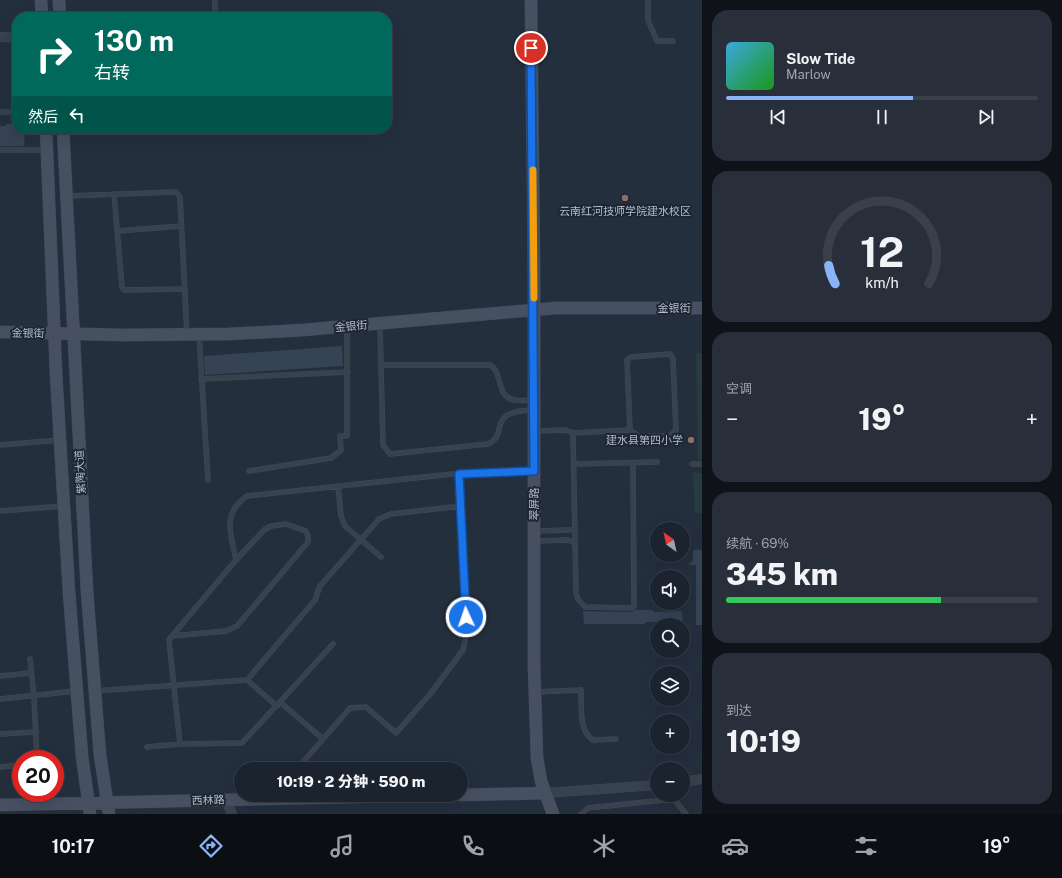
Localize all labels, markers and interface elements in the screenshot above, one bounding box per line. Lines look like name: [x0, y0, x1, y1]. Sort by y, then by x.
text: 130 m: [94, 24, 174, 57]
icon: right: [28, 28, 80, 80]
pin: [514, 31, 548, 65]
icon: arrive: [520, 37, 542, 59]
text: Slow Tide: [786, 50, 855, 67]
text: 右转: [94, 62, 130, 83]
text: Marlow: [786, 67, 831, 82]
icon: left: [66, 104, 88, 126]
icon: previous: [767, 106, 789, 128]
icon: pause: [871, 106, 893, 128]
icon: next: [975, 106, 997, 128]
text: 然后: [28, 108, 58, 125]
marker: 云南红河技师学院建水校区: [620, 193, 630, 203]
place label: 云南红河技师学院建水校区: [559, 205, 691, 217]
text: 12: [860, 227, 904, 276]
text: km/h: [865, 274, 899, 291]
street label: 金银街: [658, 302, 691, 314]
street label: 金银街: [334, 319, 368, 333]
street label: 金银街: [11, 327, 45, 339]
text: 空调: [726, 381, 752, 396]
text: 19°: [858, 401, 906, 437]
text: −: [726, 406, 738, 432]
text: +: [1026, 406, 1038, 432]
place label: 建水县第四小学: [606, 434, 683, 446]
marker: 建水县第四小学: [686, 435, 696, 445]
street label: 紫陶大道: [73, 450, 87, 494]
street label: 翠屏路: [528, 488, 540, 521]
north arrow: [650, 522, 690, 562]
map controls: [650, 522, 690, 802]
text: 续航 · 69%: [726, 536, 789, 551]
text: 345 km: [726, 556, 838, 592]
button: sound: [650, 570, 690, 610]
position arrow: [445, 596, 487, 638]
button: search: [650, 618, 690, 658]
button: layers: [650, 666, 690, 706]
text: 到达: [726, 703, 752, 718]
button: +: [650, 714, 690, 754]
text: 10:19: [726, 723, 801, 759]
speed limit sign: 20: [12, 750, 64, 802]
button: −: [650, 762, 690, 802]
text: 10:19 · 2 分钟 · 590 m: [276, 773, 426, 790]
street label: 西林路: [191, 793, 225, 807]
icon: directions: [197, 832, 225, 860]
icon: music: [328, 832, 356, 860]
icon: phone: [459, 832, 487, 860]
icon: climate: [590, 832, 618, 860]
icon: car: [721, 832, 749, 860]
icon: filters: [852, 832, 880, 860]
text: 10:17: [51, 836, 95, 857]
text: 19°: [982, 836, 1011, 857]

